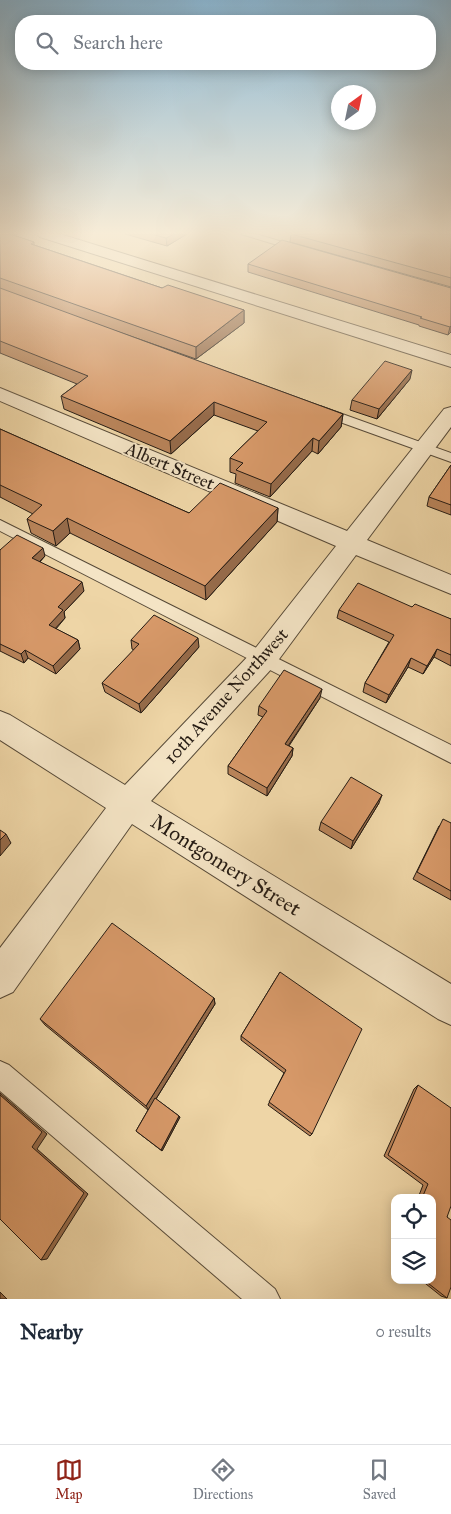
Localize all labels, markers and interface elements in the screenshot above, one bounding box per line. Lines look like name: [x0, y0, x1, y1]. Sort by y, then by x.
search box: [15, 15, 436, 70]
icon: search: [33, 29, 61, 57]
text: Search here: [73, 31, 163, 54]
north arrow: [331, 85, 376, 130]
street label: Albert Street: [121, 437, 219, 495]
street label: 10th Avenue Northwest: [159, 623, 293, 768]
street label: Montgomery Street: [146, 808, 306, 922]
map controls: [391, 1194, 436, 1284]
button: locate: [391, 1194, 436, 1239]
button: layers: [391, 1239, 436, 1284]
text: Nearby: [20, 1319, 83, 1345]
text: 0 results: [376, 1322, 431, 1341]
tab: Map: [55, 1456, 83, 1503]
tab: Directions: [193, 1456, 253, 1503]
tab: Saved: [363, 1456, 396, 1503]

